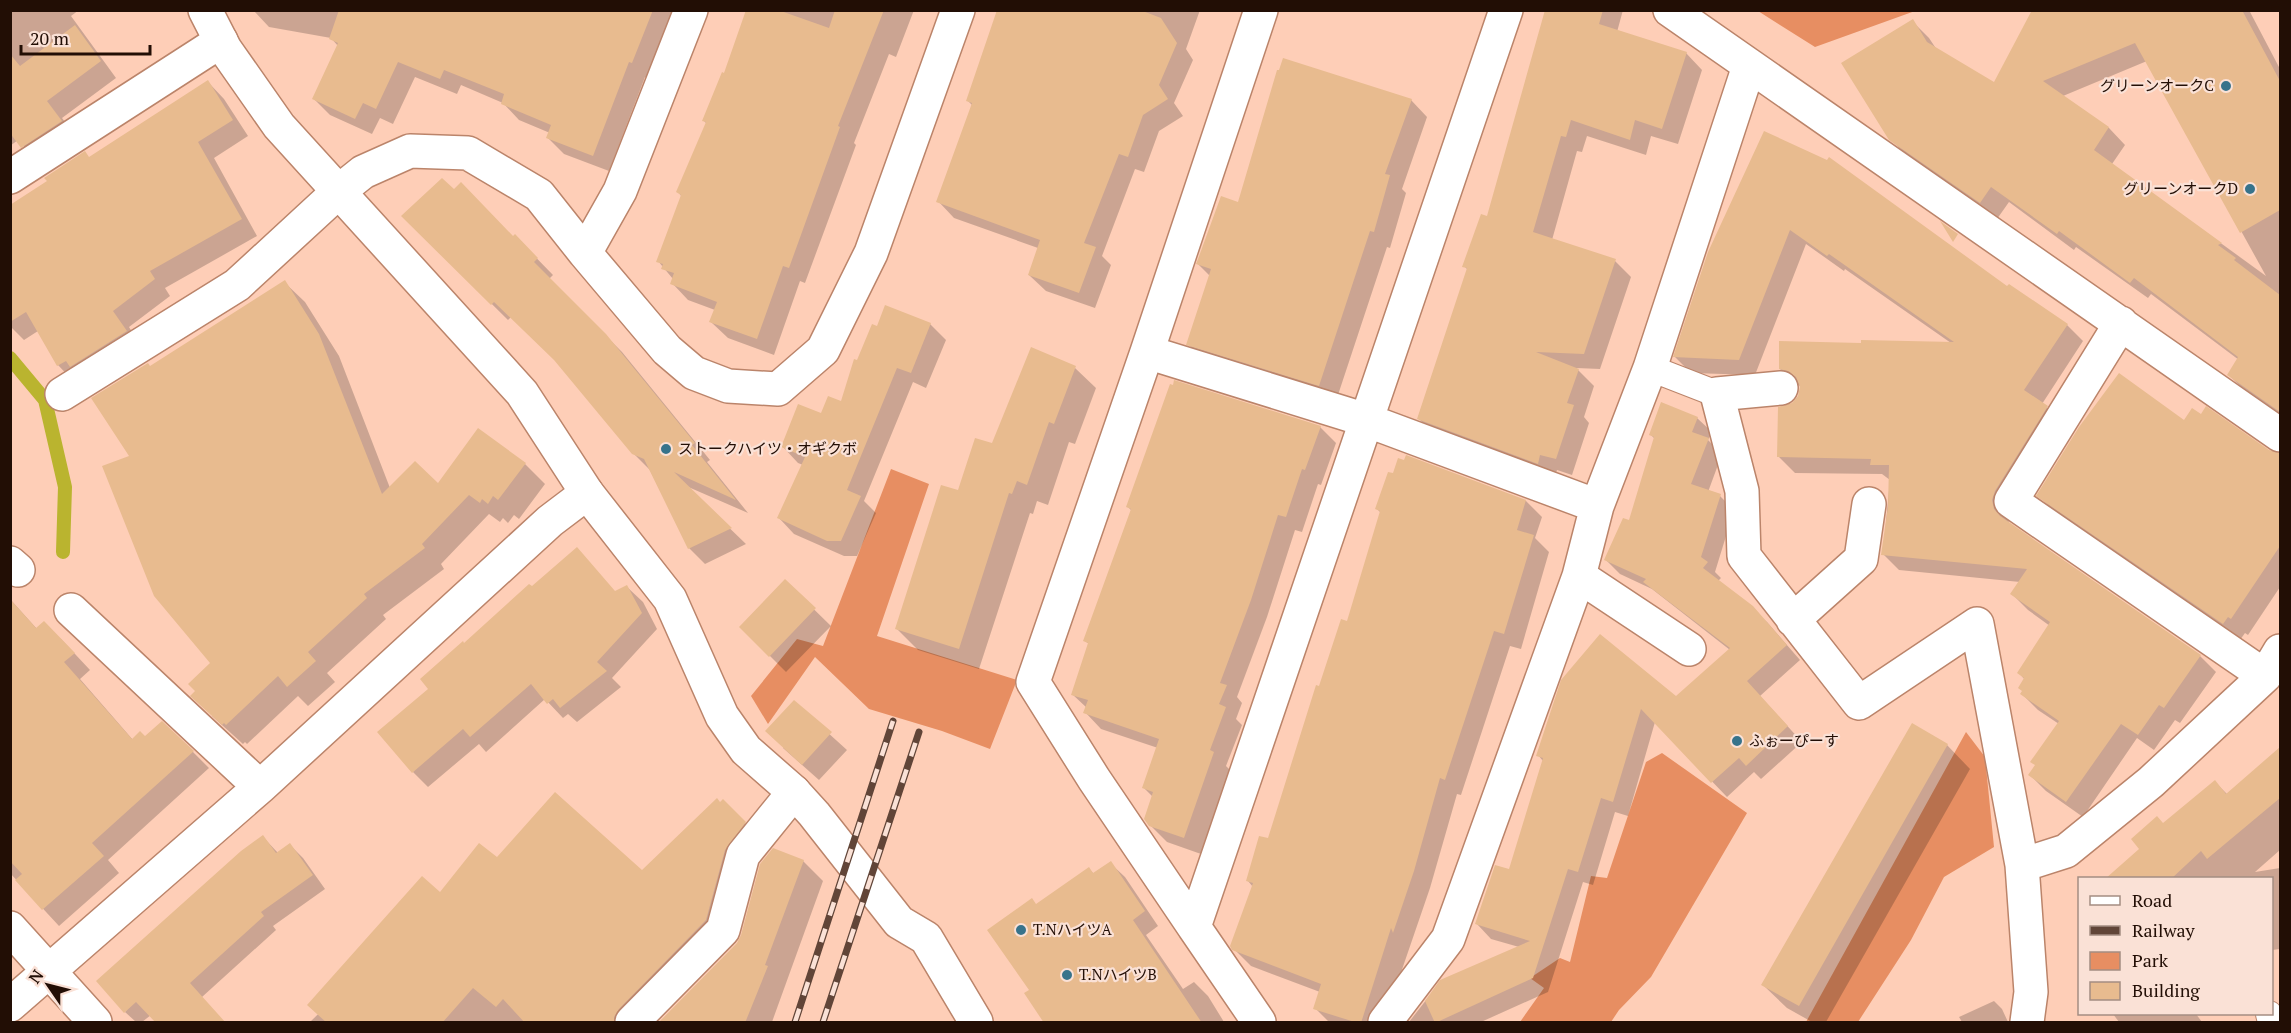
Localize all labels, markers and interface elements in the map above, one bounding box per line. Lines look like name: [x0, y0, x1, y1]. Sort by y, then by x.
scale bar: [21, 18, 150, 56]
text: 20 m: [30, 26, 70, 50]
place label: グリーンオークC: [2100, 75, 2214, 95]
marker: グリーンオークC: [2219, 79, 2233, 93]
place label: グリーンオークD: [2123, 178, 2238, 198]
marker: グリーンオークD: [2243, 182, 2257, 196]
place label: ストークハイツ・オギクボ: [678, 438, 857, 458]
marker: ストークハイツ・オギクボ: [659, 442, 673, 456]
place label: ふぉーぴーす: [1749, 730, 1839, 750]
marker: ふぉーぴーす: [1730, 734, 1744, 748]
legend: [2078, 877, 2273, 1015]
text: Road: [2132, 888, 2172, 912]
text: Railway: [2132, 918, 2196, 942]
place label: T.NハイツA: [1033, 919, 1112, 939]
marker: T.NハイツA: [1014, 923, 1028, 937]
text: Park: [2132, 948, 2169, 972]
north arrow: [18, 955, 78, 1015]
place label: T.NハイツB: [1079, 964, 1157, 984]
text: N: [23, 965, 48, 988]
marker: T.NハイツB: [1060, 968, 1074, 982]
text: Building: [2132, 978, 2200, 1002]

